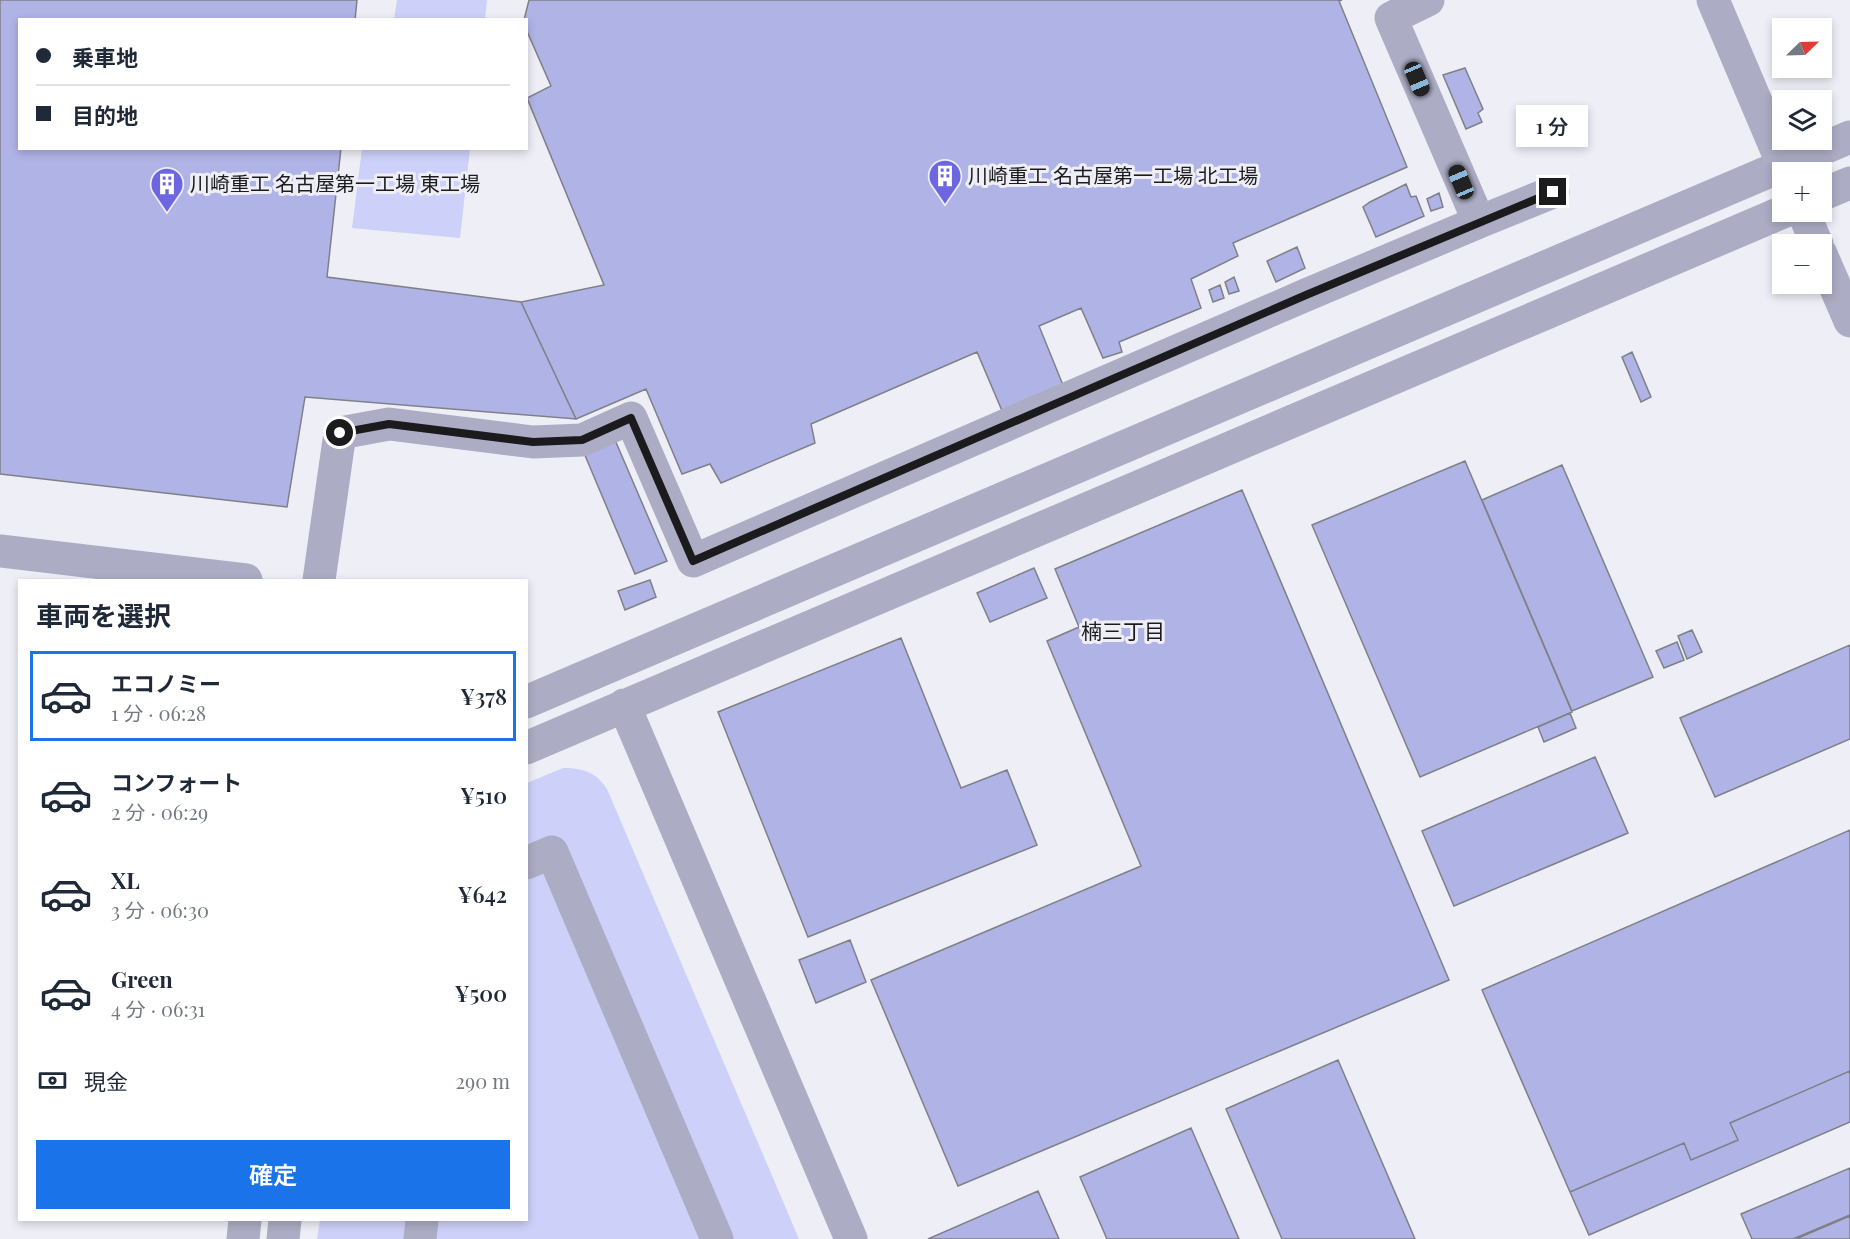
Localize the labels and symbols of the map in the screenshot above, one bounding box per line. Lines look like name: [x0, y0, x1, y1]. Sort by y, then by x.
north arrow: [1772, 18, 1832, 78]
car: [1402, 59, 1432, 99]
callout: 1 分: [1517, 105, 1589, 147]
building icon: 川崎重工 名古屋第一工場 北工場: [927, 158, 963, 205]
place label: 川崎重工 名古屋第一工場 北工場: [968, 161, 1258, 188]
car: [1446, 162, 1476, 202]
building icon: 川崎重工 名古屋第一工場 東工場: [149, 166, 185, 213]
place label: 川崎重工 名古屋第一工場 東工場: [190, 169, 480, 196]
route end: [1539, 178, 1566, 205]
route start: [326, 419, 353, 446]
district label: 楠三丁目: [1081, 616, 1165, 644]

